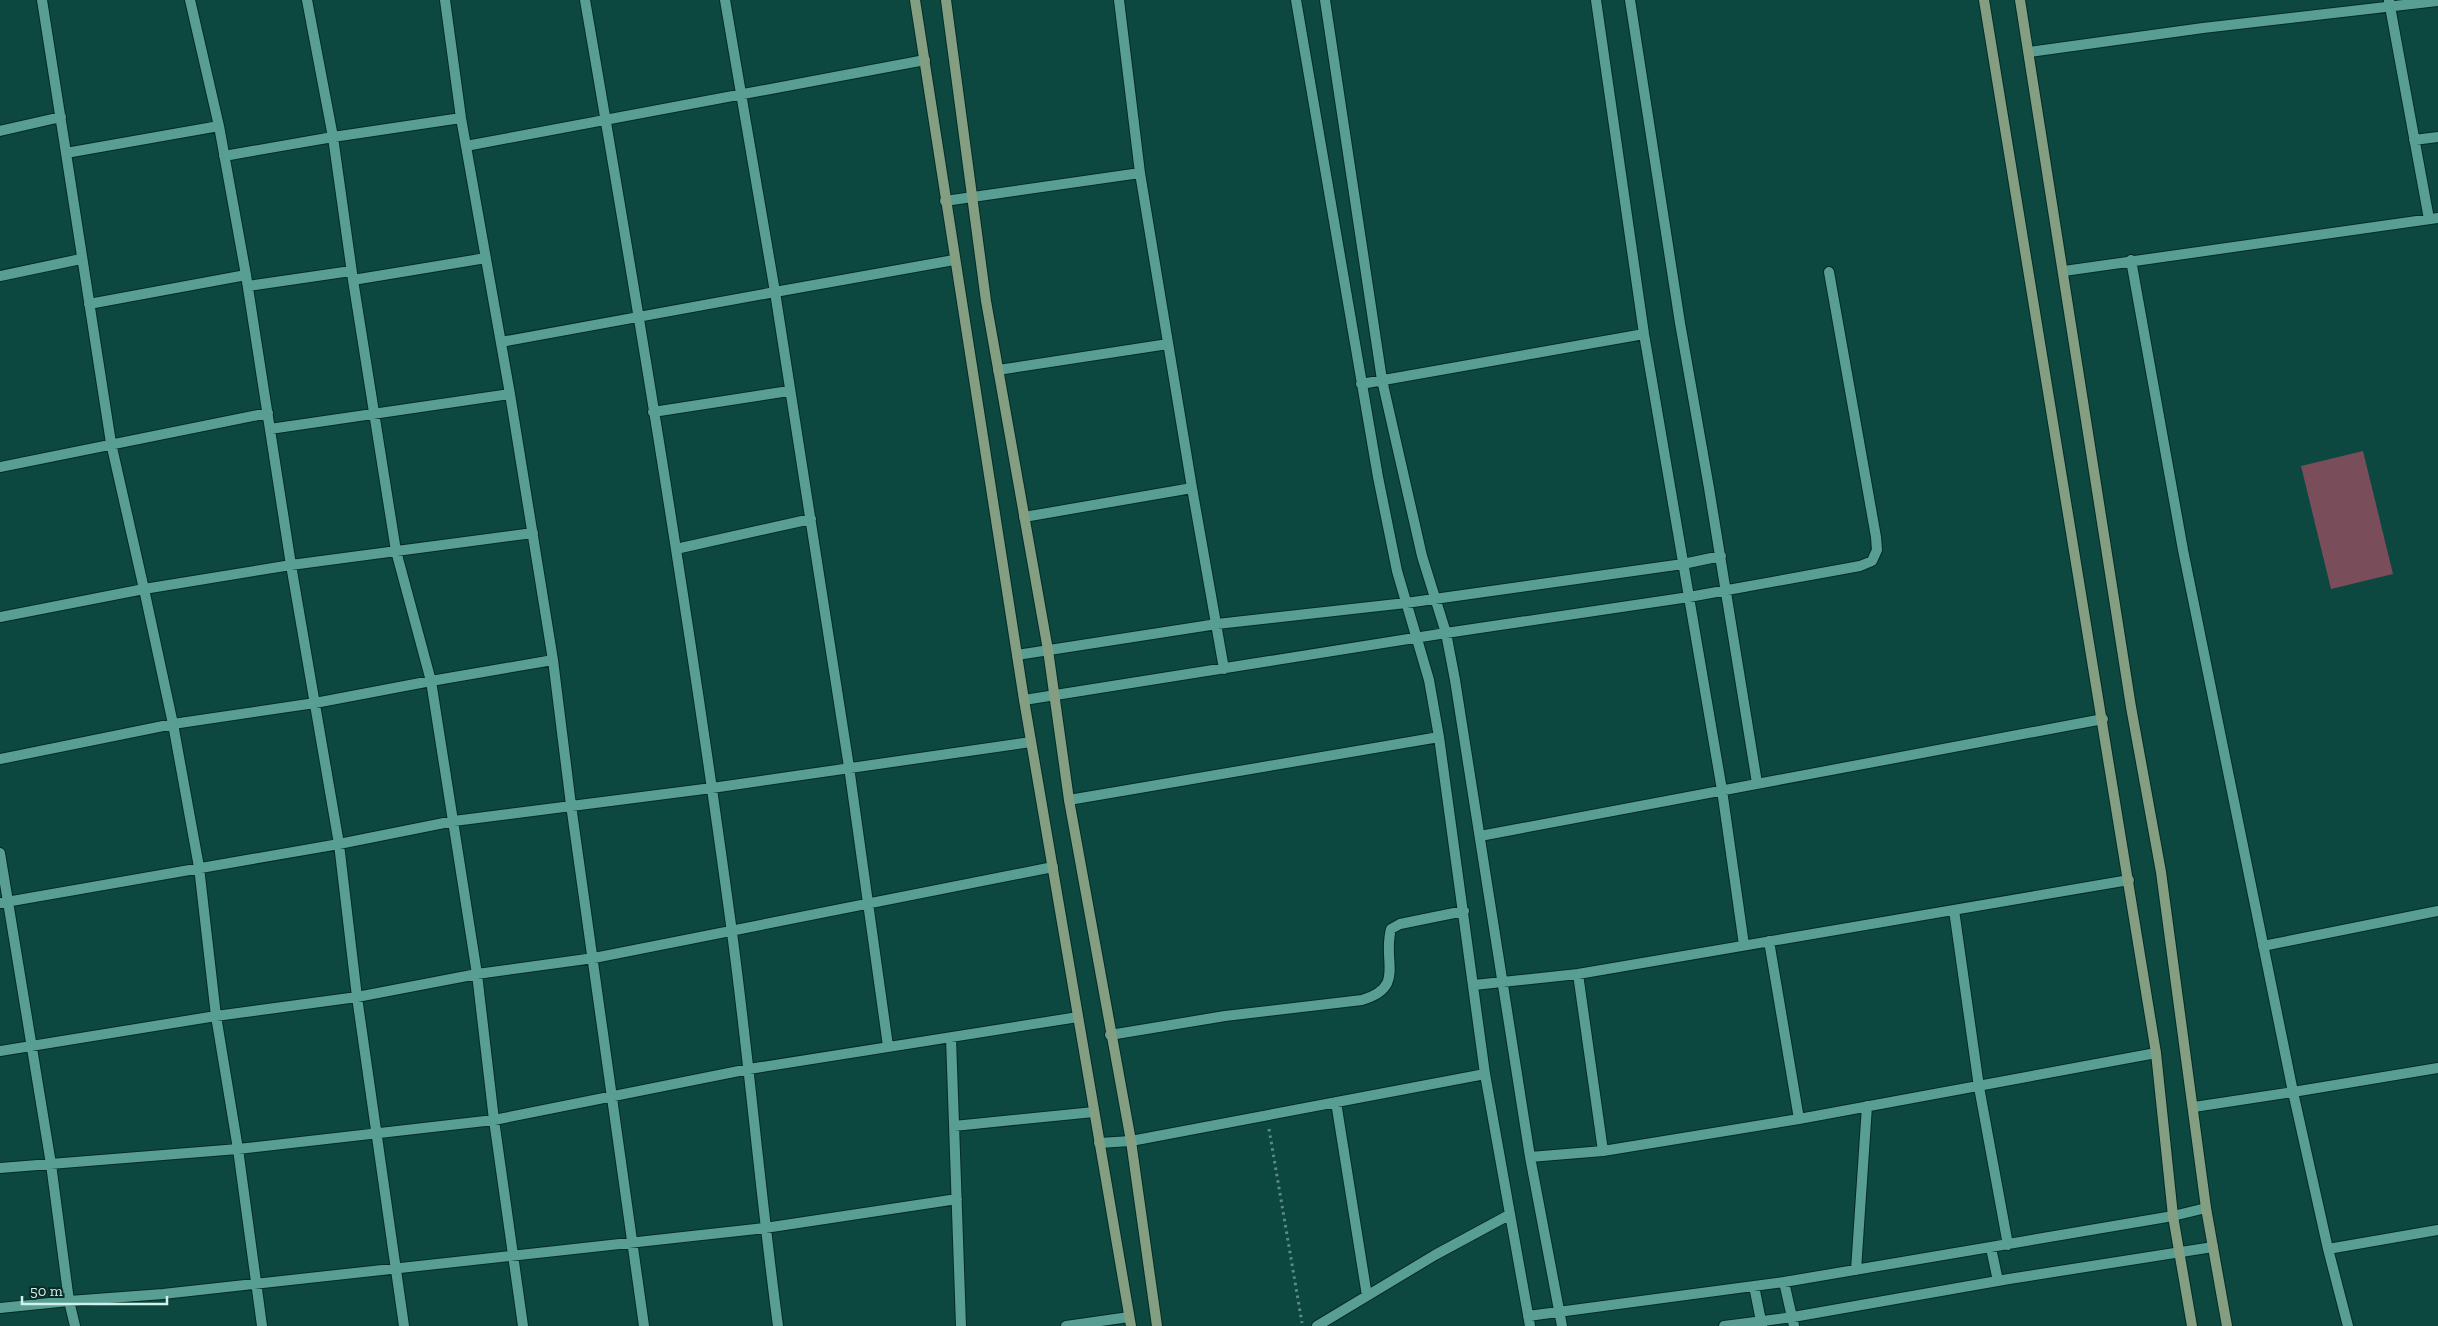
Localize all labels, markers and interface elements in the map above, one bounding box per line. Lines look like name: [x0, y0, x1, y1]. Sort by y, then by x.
scale bar: [22, 1274, 168, 1306]
text: 50 m: [30, 1282, 63, 1300]

